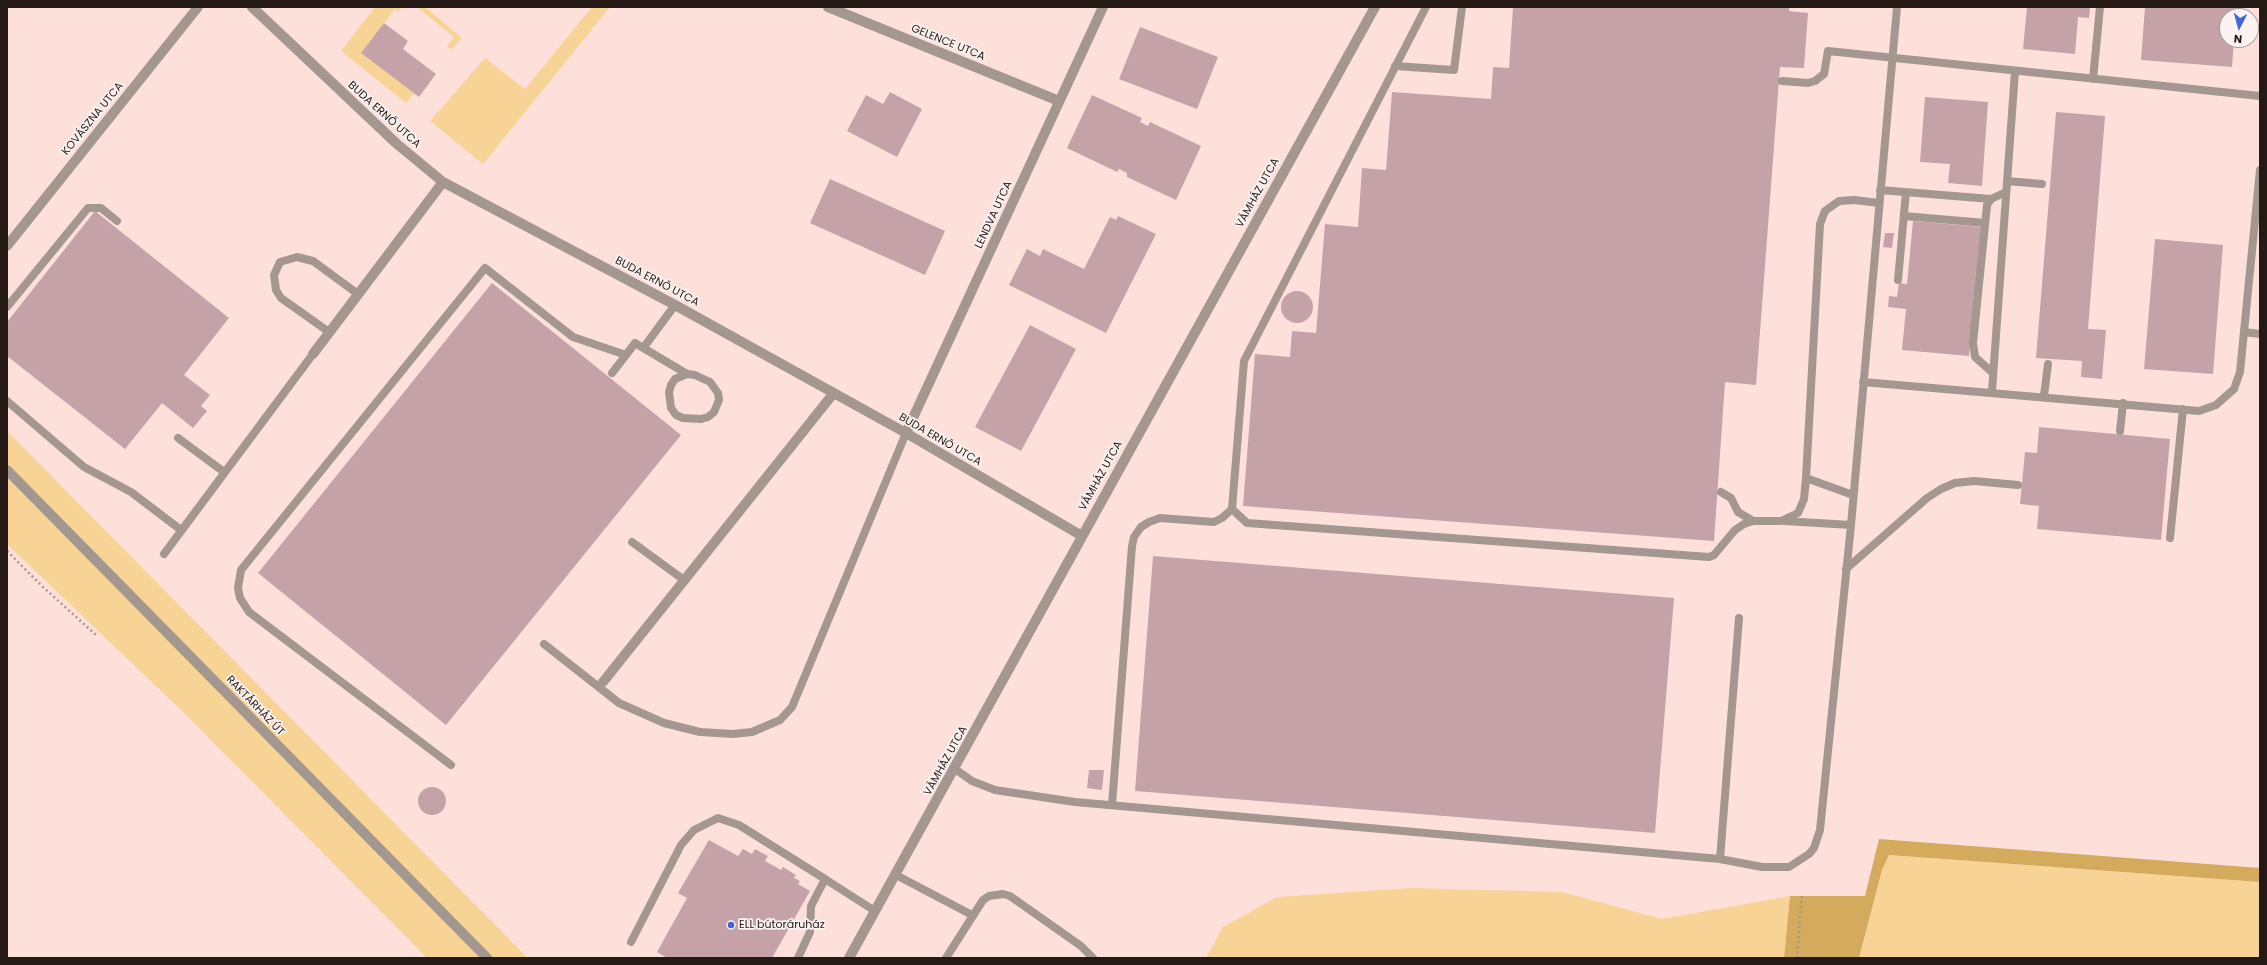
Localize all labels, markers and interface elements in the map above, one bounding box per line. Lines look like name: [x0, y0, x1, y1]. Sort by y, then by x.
north arrow: [2219, 8, 2259, 48]
street label: GELENCE UTCA: [909, 22, 987, 64]
text: N: [2233, 31, 2243, 47]
street label: BUDA ERNŐ UTCA: [345, 79, 423, 151]
street label: KOVÁSZNA UTCA: [60, 80, 126, 158]
street label: VÁMHÁZ UTCA: [1233, 156, 1283, 230]
street label: LENDVA UTCA: [973, 179, 1015, 251]
street label: BUDA ERNŐ UTCA: [613, 254, 701, 310]
street label: BUDA ERNŐ UTCA: [896, 411, 984, 469]
street label: VÁMHÁZ UTCA: [1076, 439, 1126, 513]
street label: RAKTÁRHÁZ ÚT: [223, 673, 287, 739]
street label: VÁMHÁZ UTCA: [921, 724, 971, 798]
place label: ELL bútoráruház: [739, 918, 825, 932]
marker: ELL bútoráruház: [726, 920, 736, 930]

